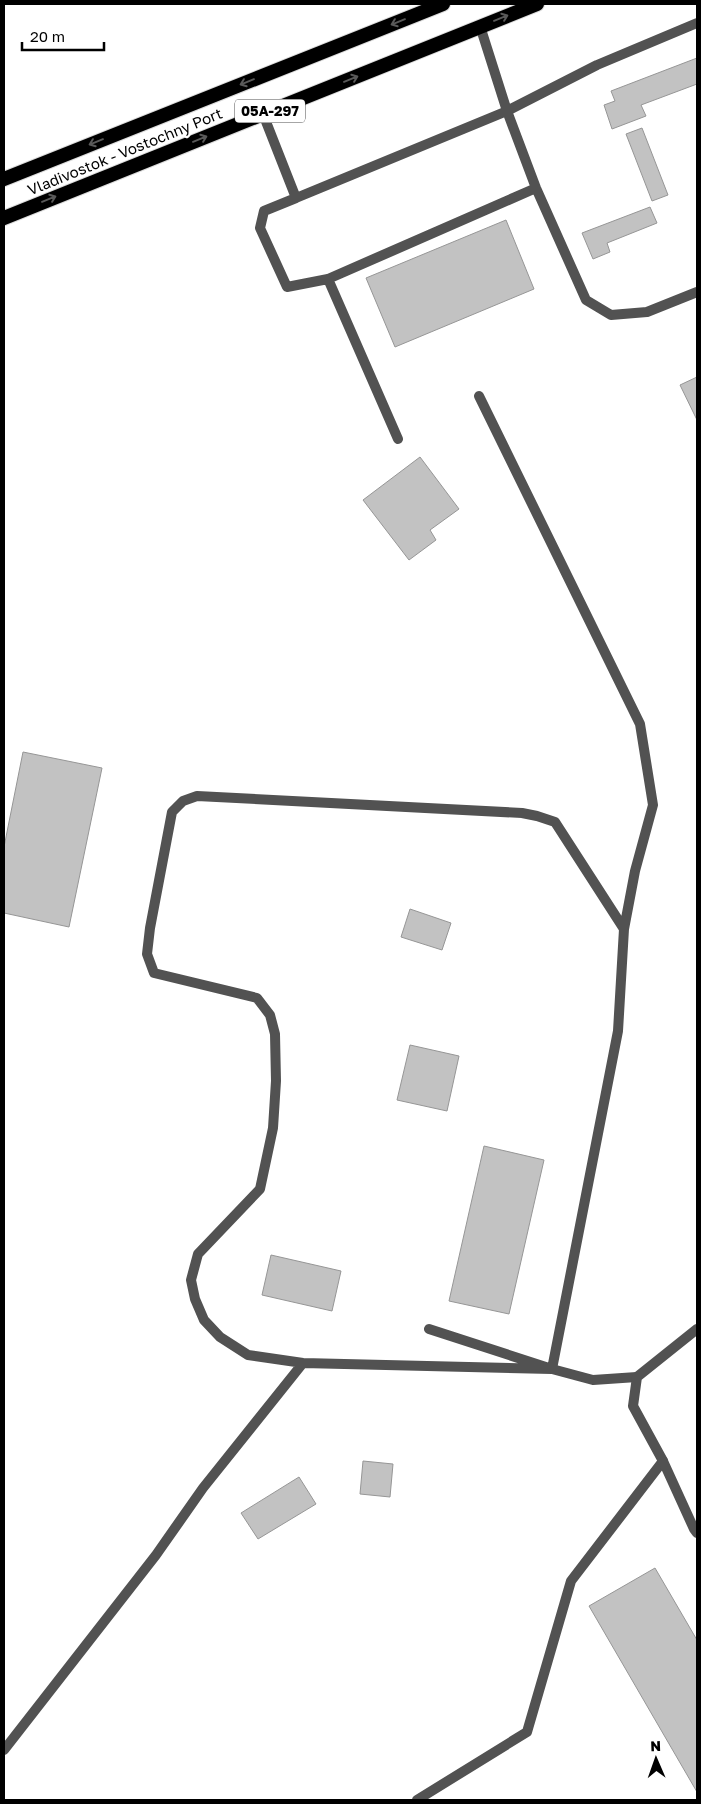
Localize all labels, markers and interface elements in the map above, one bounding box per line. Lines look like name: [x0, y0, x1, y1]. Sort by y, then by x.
one-way arrow: [493, 13, 509, 22]
one-way arrow: [391, 18, 406, 27]
scale bar: [22, 20, 105, 52]
text: 20 m: [30, 27, 65, 45]
one-way arrow: [343, 73, 358, 83]
one-way arrow: [240, 78, 255, 87]
road number: 05А-297: [235, 100, 305, 122]
street label: Vladivostok - Vostochny Port: [25, 104, 225, 199]
one-way arrow: [192, 134, 207, 143]
one-way arrow: [89, 138, 104, 147]
one-way arrow: [41, 194, 56, 204]
north arrow: [631, 1734, 681, 1784]
text: N: [650, 1737, 661, 1754]

